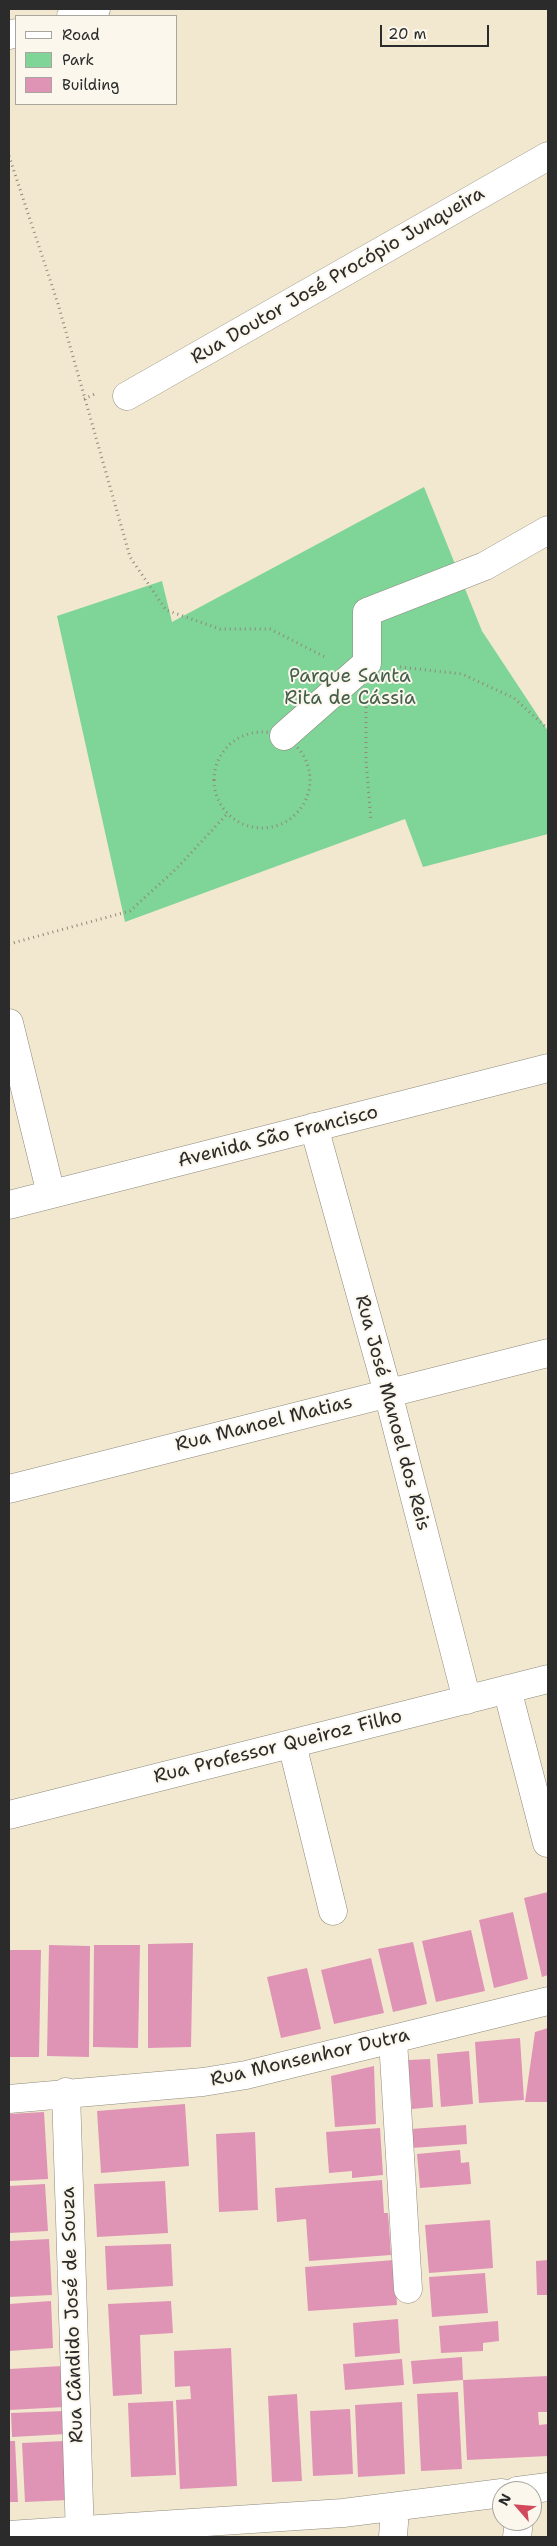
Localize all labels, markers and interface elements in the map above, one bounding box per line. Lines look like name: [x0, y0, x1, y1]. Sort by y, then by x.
legend: [15, 15, 178, 105]
scale bar: [382, 15, 491, 47]
text: 20 m: [388, 24, 427, 44]
text: Road: [62, 25, 100, 45]
text: Park: [62, 50, 94, 70]
text: Building: [62, 75, 119, 95]
street label: Rua Doutor José Procópio Junqueira: [187, 182, 489, 370]
park label: Parque Santa Rita de Cássia: [284, 666, 416, 710]
street label: Avenida São Francisco: [175, 1101, 381, 1173]
street label: Rua José Manoel dos Reis: [350, 1293, 434, 1533]
street label: Rua Manoel Matias: [173, 1391, 355, 1457]
street label: Rua Professor Queiroz Filho: [152, 1705, 404, 1789]
street label: Rua Monsenhor Dutra: [208, 2024, 412, 2092]
street label: Rua Cândido José de Souza: [57, 2186, 89, 2444]
north arrow: [492, 2481, 542, 2531]
text: N: [494, 2491, 515, 2509]

